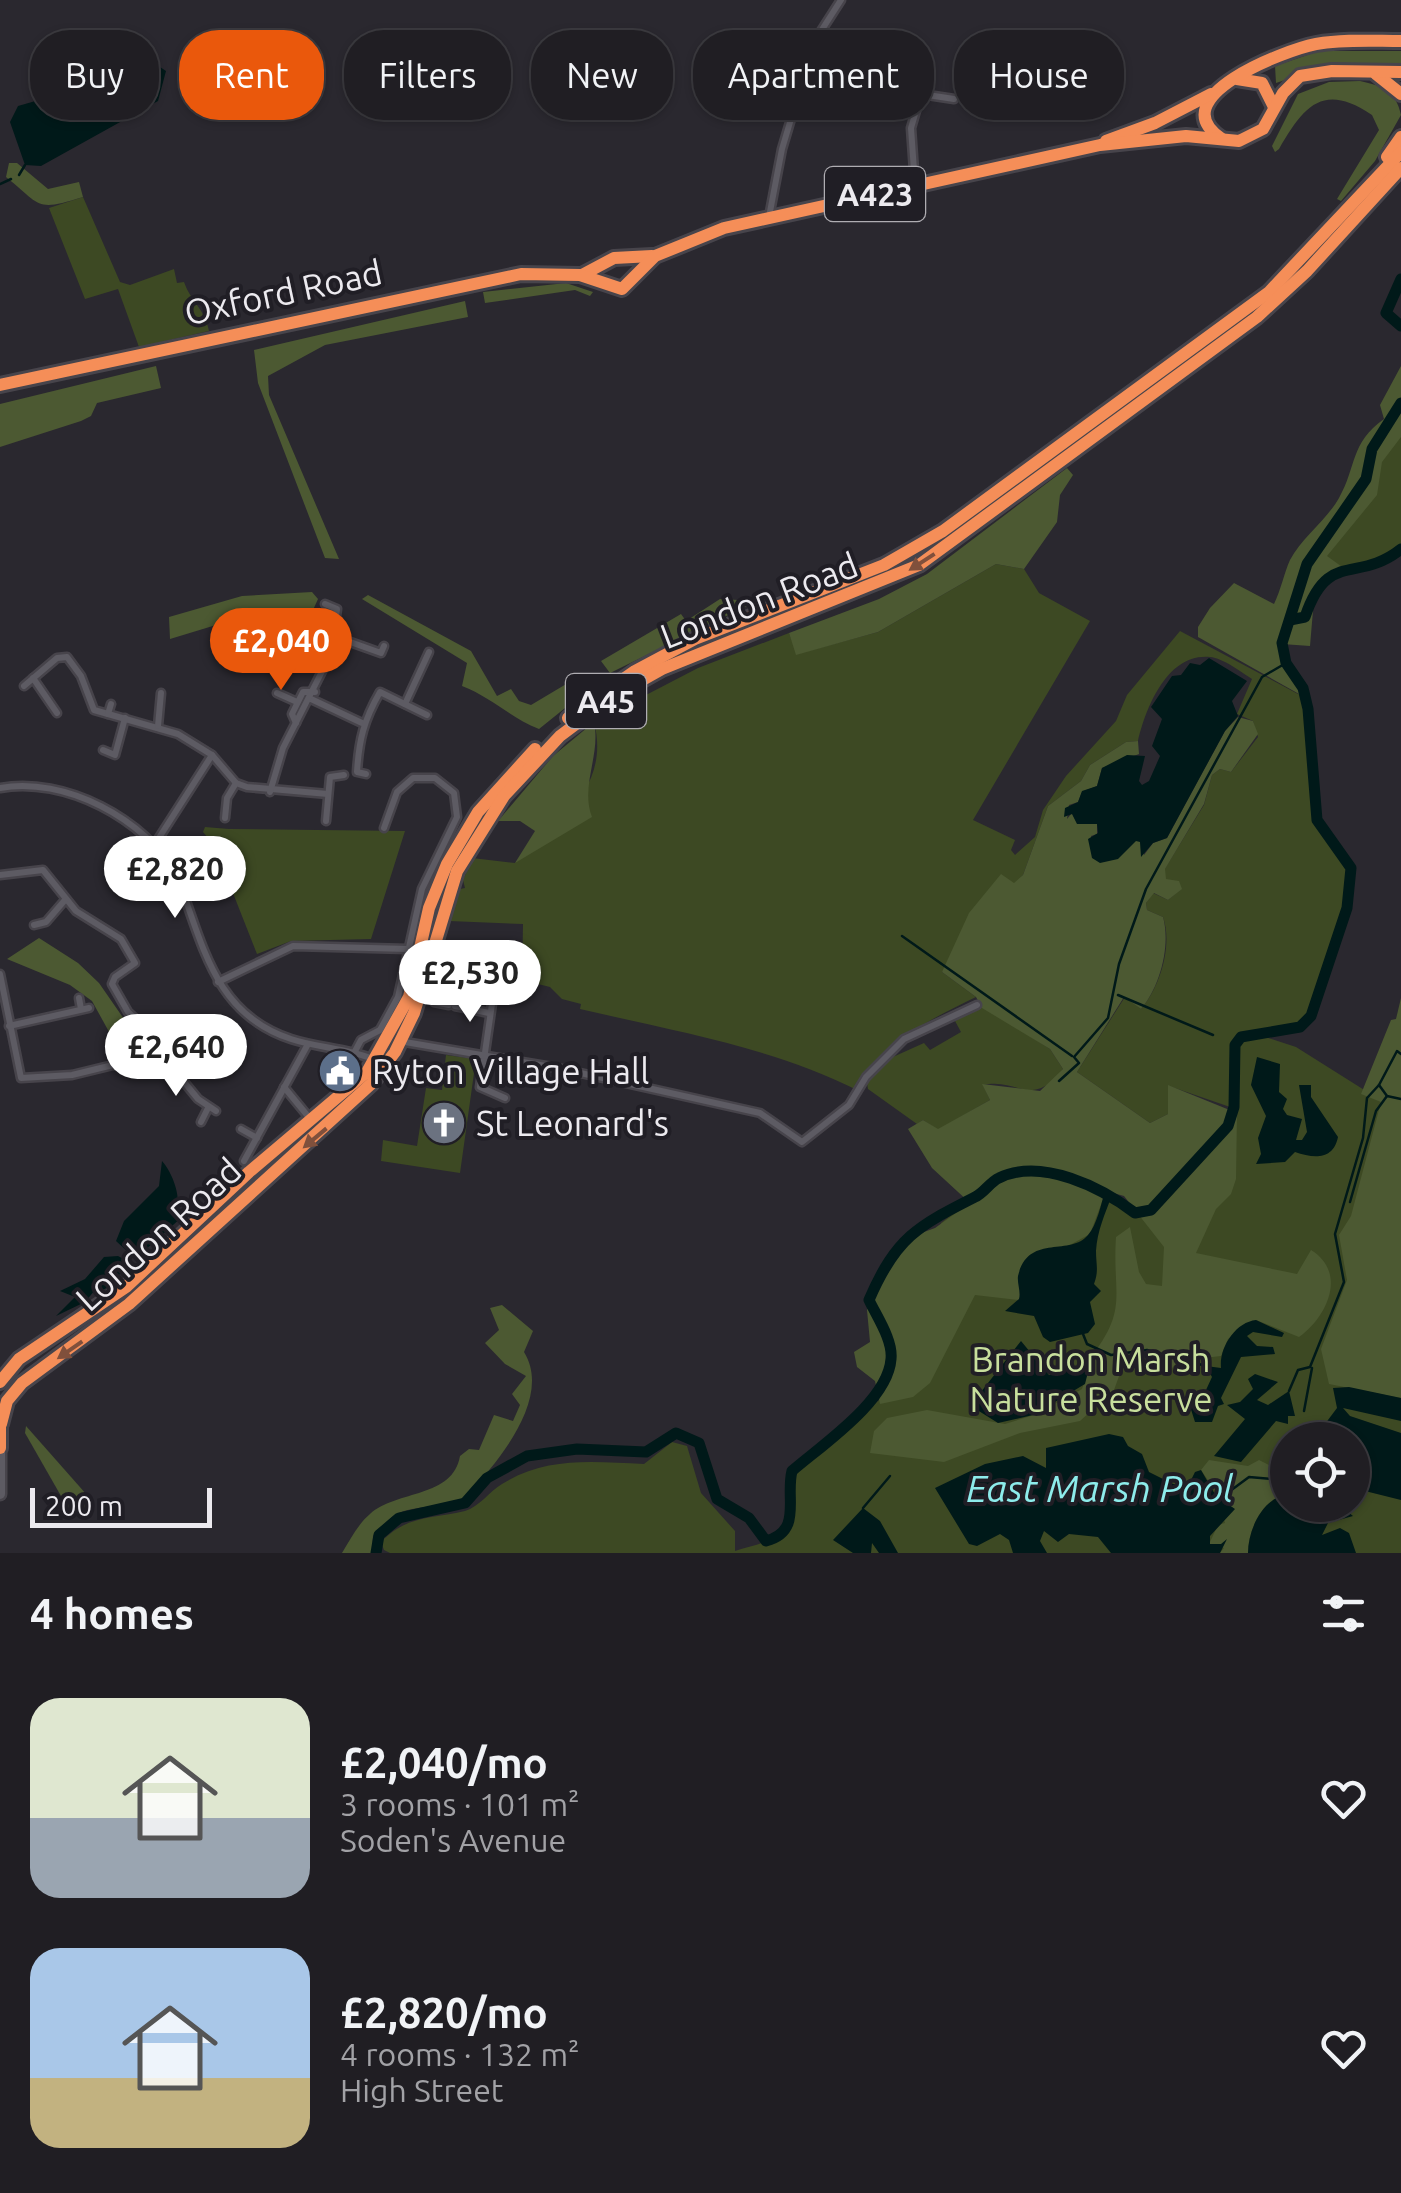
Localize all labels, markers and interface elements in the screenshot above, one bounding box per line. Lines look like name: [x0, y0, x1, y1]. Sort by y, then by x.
chip: Buy: [30, 30, 159, 120]
chip: Rent: [179, 30, 324, 120]
chip: Filters: [344, 30, 511, 120]
chip: New: [531, 30, 673, 120]
chip: Apartment: [693, 30, 934, 120]
chip: House: [954, 30, 1124, 120]
road number: A423: [825, 167, 925, 221]
street label: Oxford Road: [181, 252, 385, 332]
street label: London Road: [655, 544, 863, 656]
one-way arrow: [908, 552, 936, 570]
pin: £2,040: [200, 608, 362, 693]
text: £2,040: [232, 622, 330, 658]
road number: A45: [566, 674, 646, 728]
pin: £2,820: [94, 836, 256, 921]
text: £2,820: [126, 850, 224, 886]
pin: £2,530: [389, 940, 551, 1025]
text: £2,530: [421, 954, 519, 990]
pin: £2,640: [95, 1014, 257, 1099]
text: £2,640: [127, 1028, 225, 1064]
public building icon: Ryton Village Hall: [317, 1048, 363, 1094]
place label: Ryton Village Hall: [372, 1051, 649, 1091]
church icon: St Leonard's: [421, 1100, 467, 1146]
place label: St Leonard's: [476, 1103, 669, 1143]
one-way arrow: [302, 1126, 327, 1148]
street label: London Road: [67, 1150, 249, 1318]
park label: Brandon Marsh Nature Reserve: [969, 1339, 1213, 1419]
one-way arrow: [56, 1340, 83, 1359]
map controls: [1270, 1422, 1370, 1522]
button: locate: [1270, 1422, 1370, 1522]
water label: East Marsh Pool: [966, 1467, 1234, 1509]
scale bar: [30, 1483, 212, 1528]
text: 200 m: [45, 1490, 123, 1521]
icon: filters: [1316, 1586, 1371, 1641]
text: 4 homes: [30, 1590, 194, 1637]
icon: home: [110, 1738, 230, 1858]
text: £2,040/mo: [340, 1739, 548, 1786]
icon: heart: [1316, 1771, 1371, 1826]
text: 3 rooms · 101 m²: [340, 1786, 580, 1822]
text: Soden's Avenue: [340, 1822, 566, 1858]
icon: home: [110, 1988, 230, 2108]
text: £2,820/mo: [340, 1989, 548, 2036]
icon: heart: [1316, 2021, 1371, 2076]
text: 4 rooms · 132 m²: [340, 2036, 580, 2072]
text: High Street: [340, 2072, 503, 2108]

